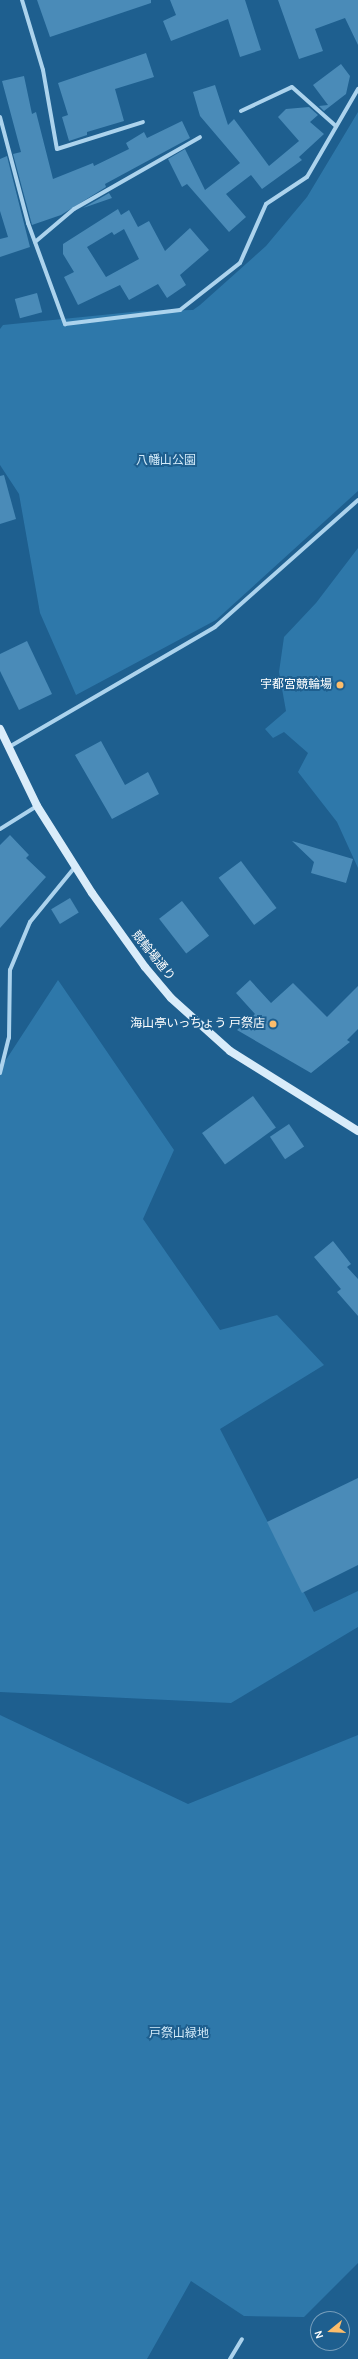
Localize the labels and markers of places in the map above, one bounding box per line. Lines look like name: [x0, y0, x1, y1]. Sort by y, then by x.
place label: 宇都宮競輪場: [260, 678, 332, 692]
marker: 宇都宮競輪場: [335, 680, 345, 690]
place label: 海山亭いっちょう 戸祭店: [130, 1017, 265, 1031]
marker: 海山亭いっちょう 戸祭店: [268, 1019, 278, 1029]

